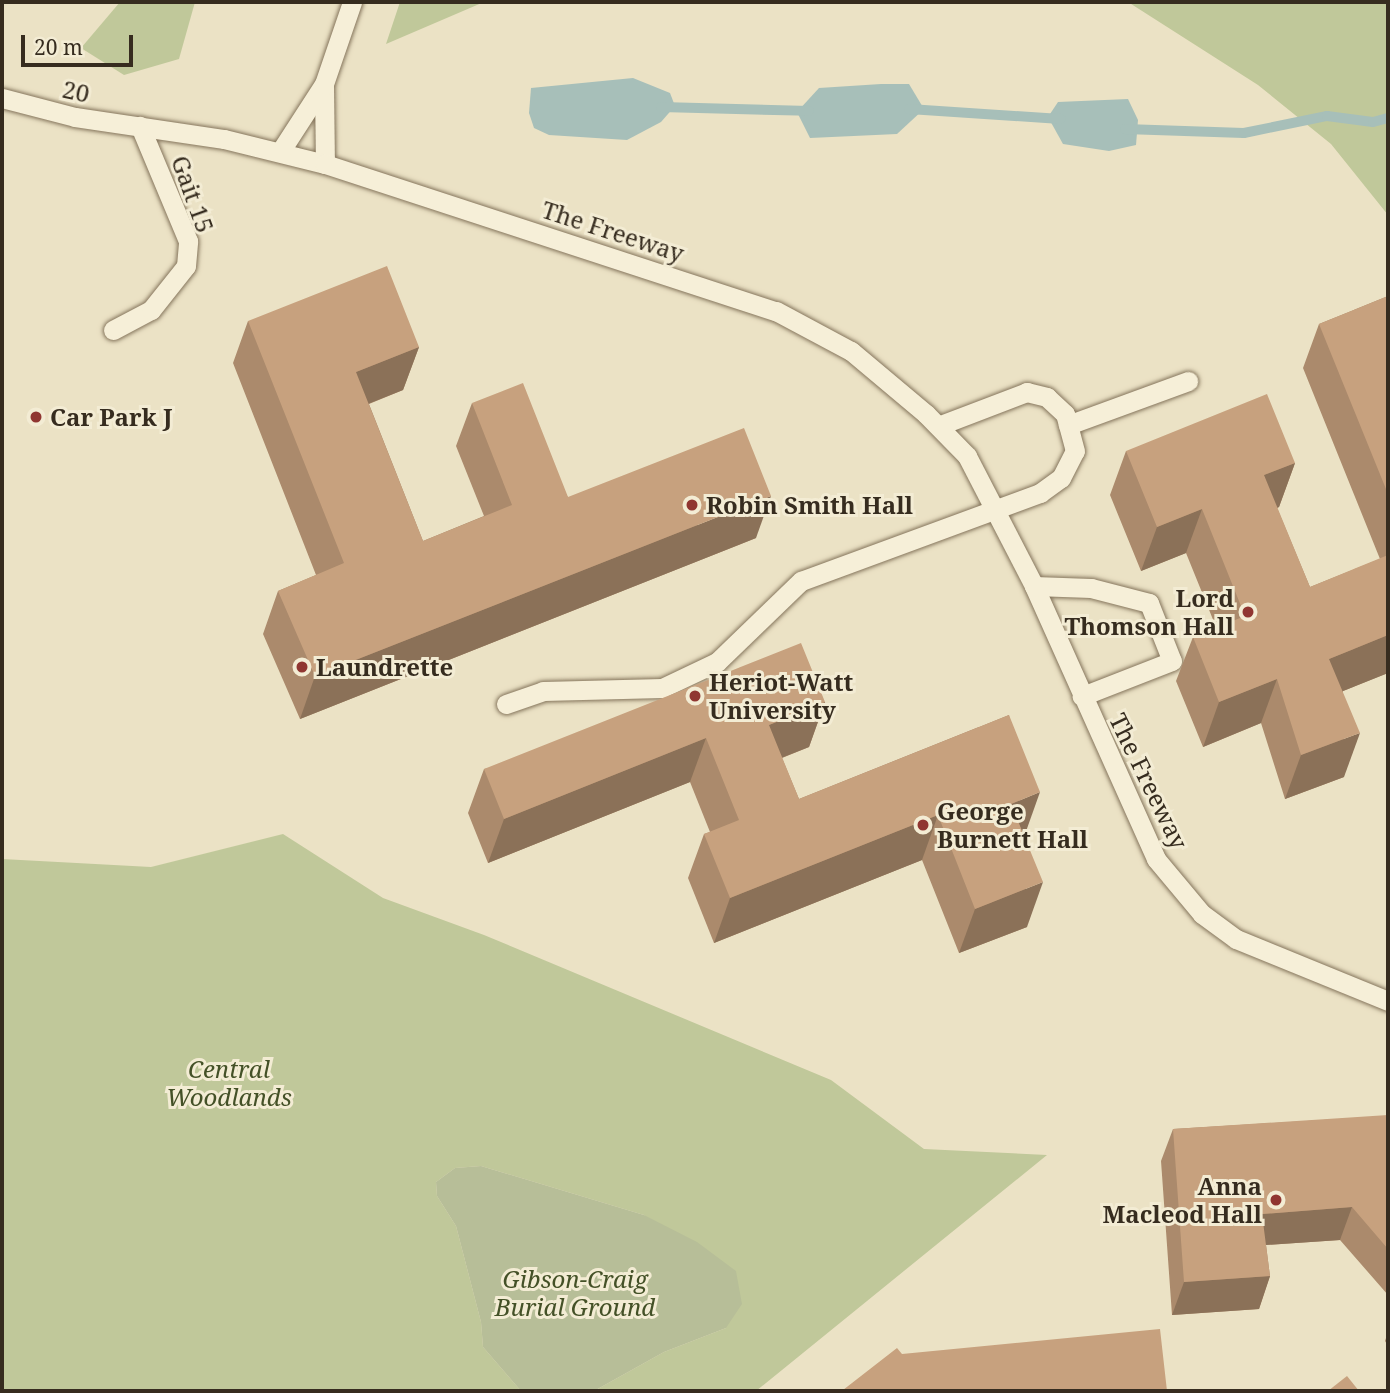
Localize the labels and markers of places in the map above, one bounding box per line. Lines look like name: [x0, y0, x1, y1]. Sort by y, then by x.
place label: Car Park J: [50, 403, 173, 431]
marker: Car Park J: [28, 409, 44, 425]
place label: Robin Smith Hall: [706, 491, 913, 519]
marker: Robin Smith Hall: [684, 497, 700, 513]
place label: Lord Thomson Hall: [1064, 584, 1234, 640]
marker: Lord Thomson Hall: [1240, 604, 1256, 620]
place label: Laundrette: [316, 653, 453, 681]
marker: Laundrette: [294, 659, 310, 675]
place label: Heriot-Watt University: [709, 668, 853, 724]
marker: Heriot-Watt University: [687, 688, 703, 704]
place label: George Burnett Hall: [937, 797, 1088, 853]
marker: George Burnett Hall: [915, 817, 931, 833]
place label: Anna Macleod Hall: [1102, 1172, 1262, 1228]
marker: Anna Macleod Hall: [1268, 1192, 1284, 1208]

